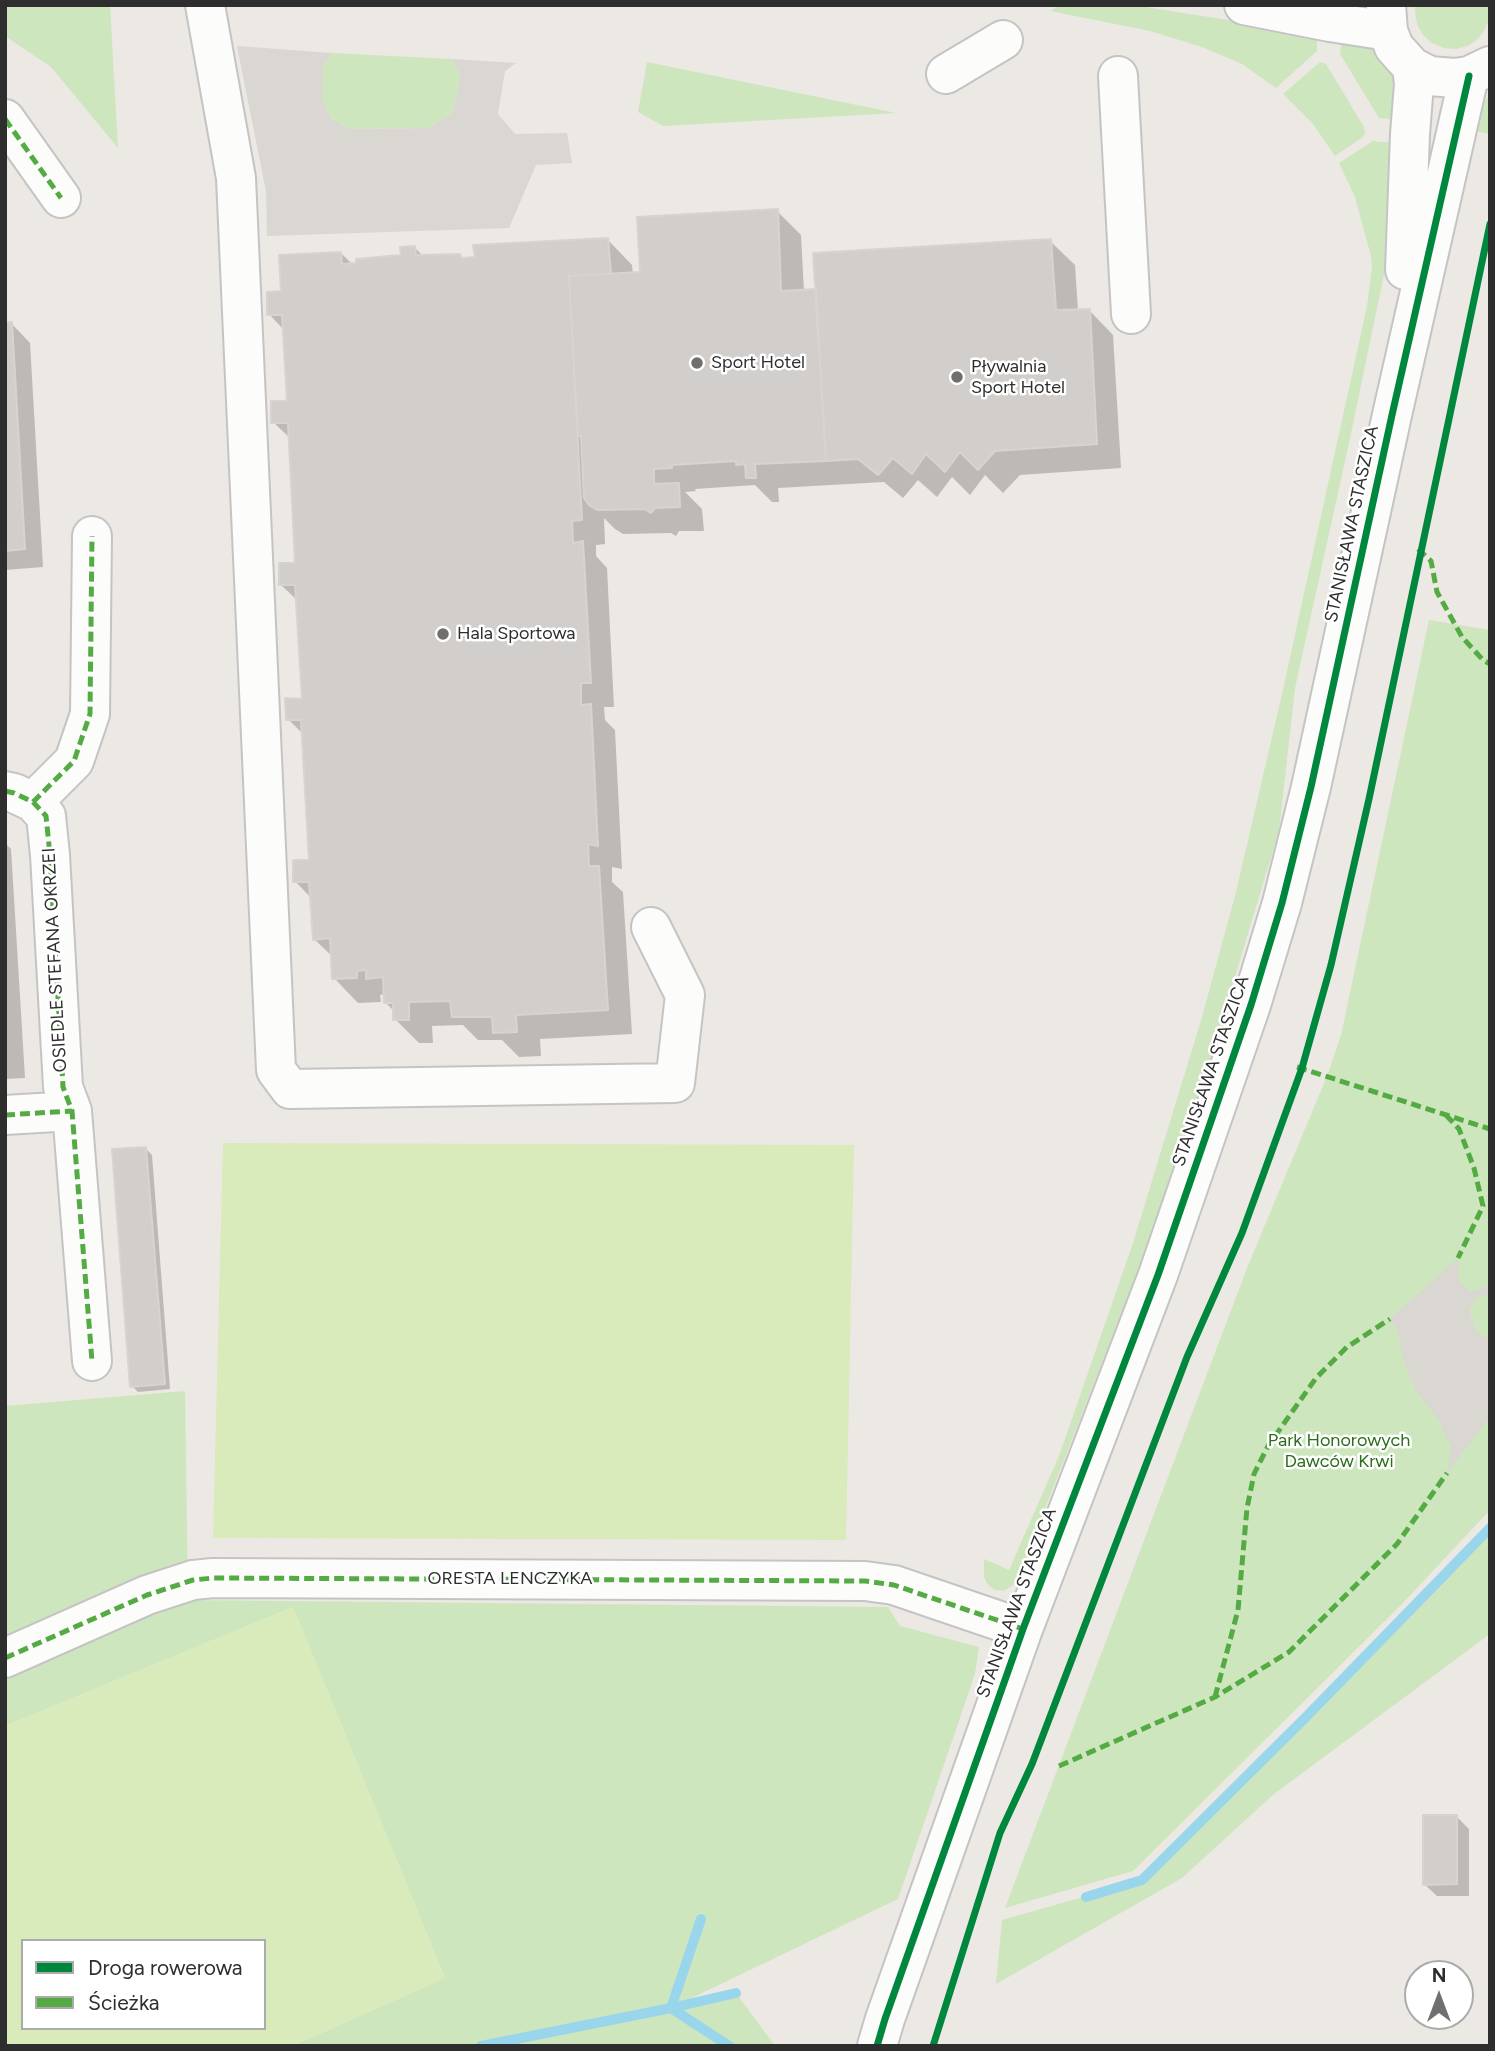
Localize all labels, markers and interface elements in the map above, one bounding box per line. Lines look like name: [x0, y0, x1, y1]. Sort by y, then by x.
place label: Sport Hotel: [711, 352, 805, 374]
marker: Sport Hotel: [689, 355, 705, 371]
place label: Pływalnia Sport Hotel: [971, 356, 1065, 398]
marker: Pływalnia Sport Hotel: [949, 369, 965, 385]
street label: STANISŁAWA STASZICA: [1321, 424, 1383, 624]
place label: Hala Sportowa: [457, 623, 576, 645]
marker: Hala Sportowa: [435, 626, 451, 642]
street label: OSIEDLE STEFANA OKRZEI: [38, 847, 72, 1073]
street label: STANISŁAWA STASZICA: [1168, 973, 1254, 1169]
park label: Park Honorowych Dawców Krwi: [1268, 1430, 1410, 1472]
street label: STANISŁAWA STASZICA: [973, 1505, 1061, 1701]
street label: ORESTA LENCZYKA: [428, 1568, 592, 1590]
legend: [21, 1939, 266, 2030]
text: Droga rowerowa: [88, 1955, 243, 1980]
north arrow: [1404, 1960, 1474, 2030]
text: N: [1432, 1964, 1446, 1987]
text: Ścieżka: [88, 1990, 160, 2015]

